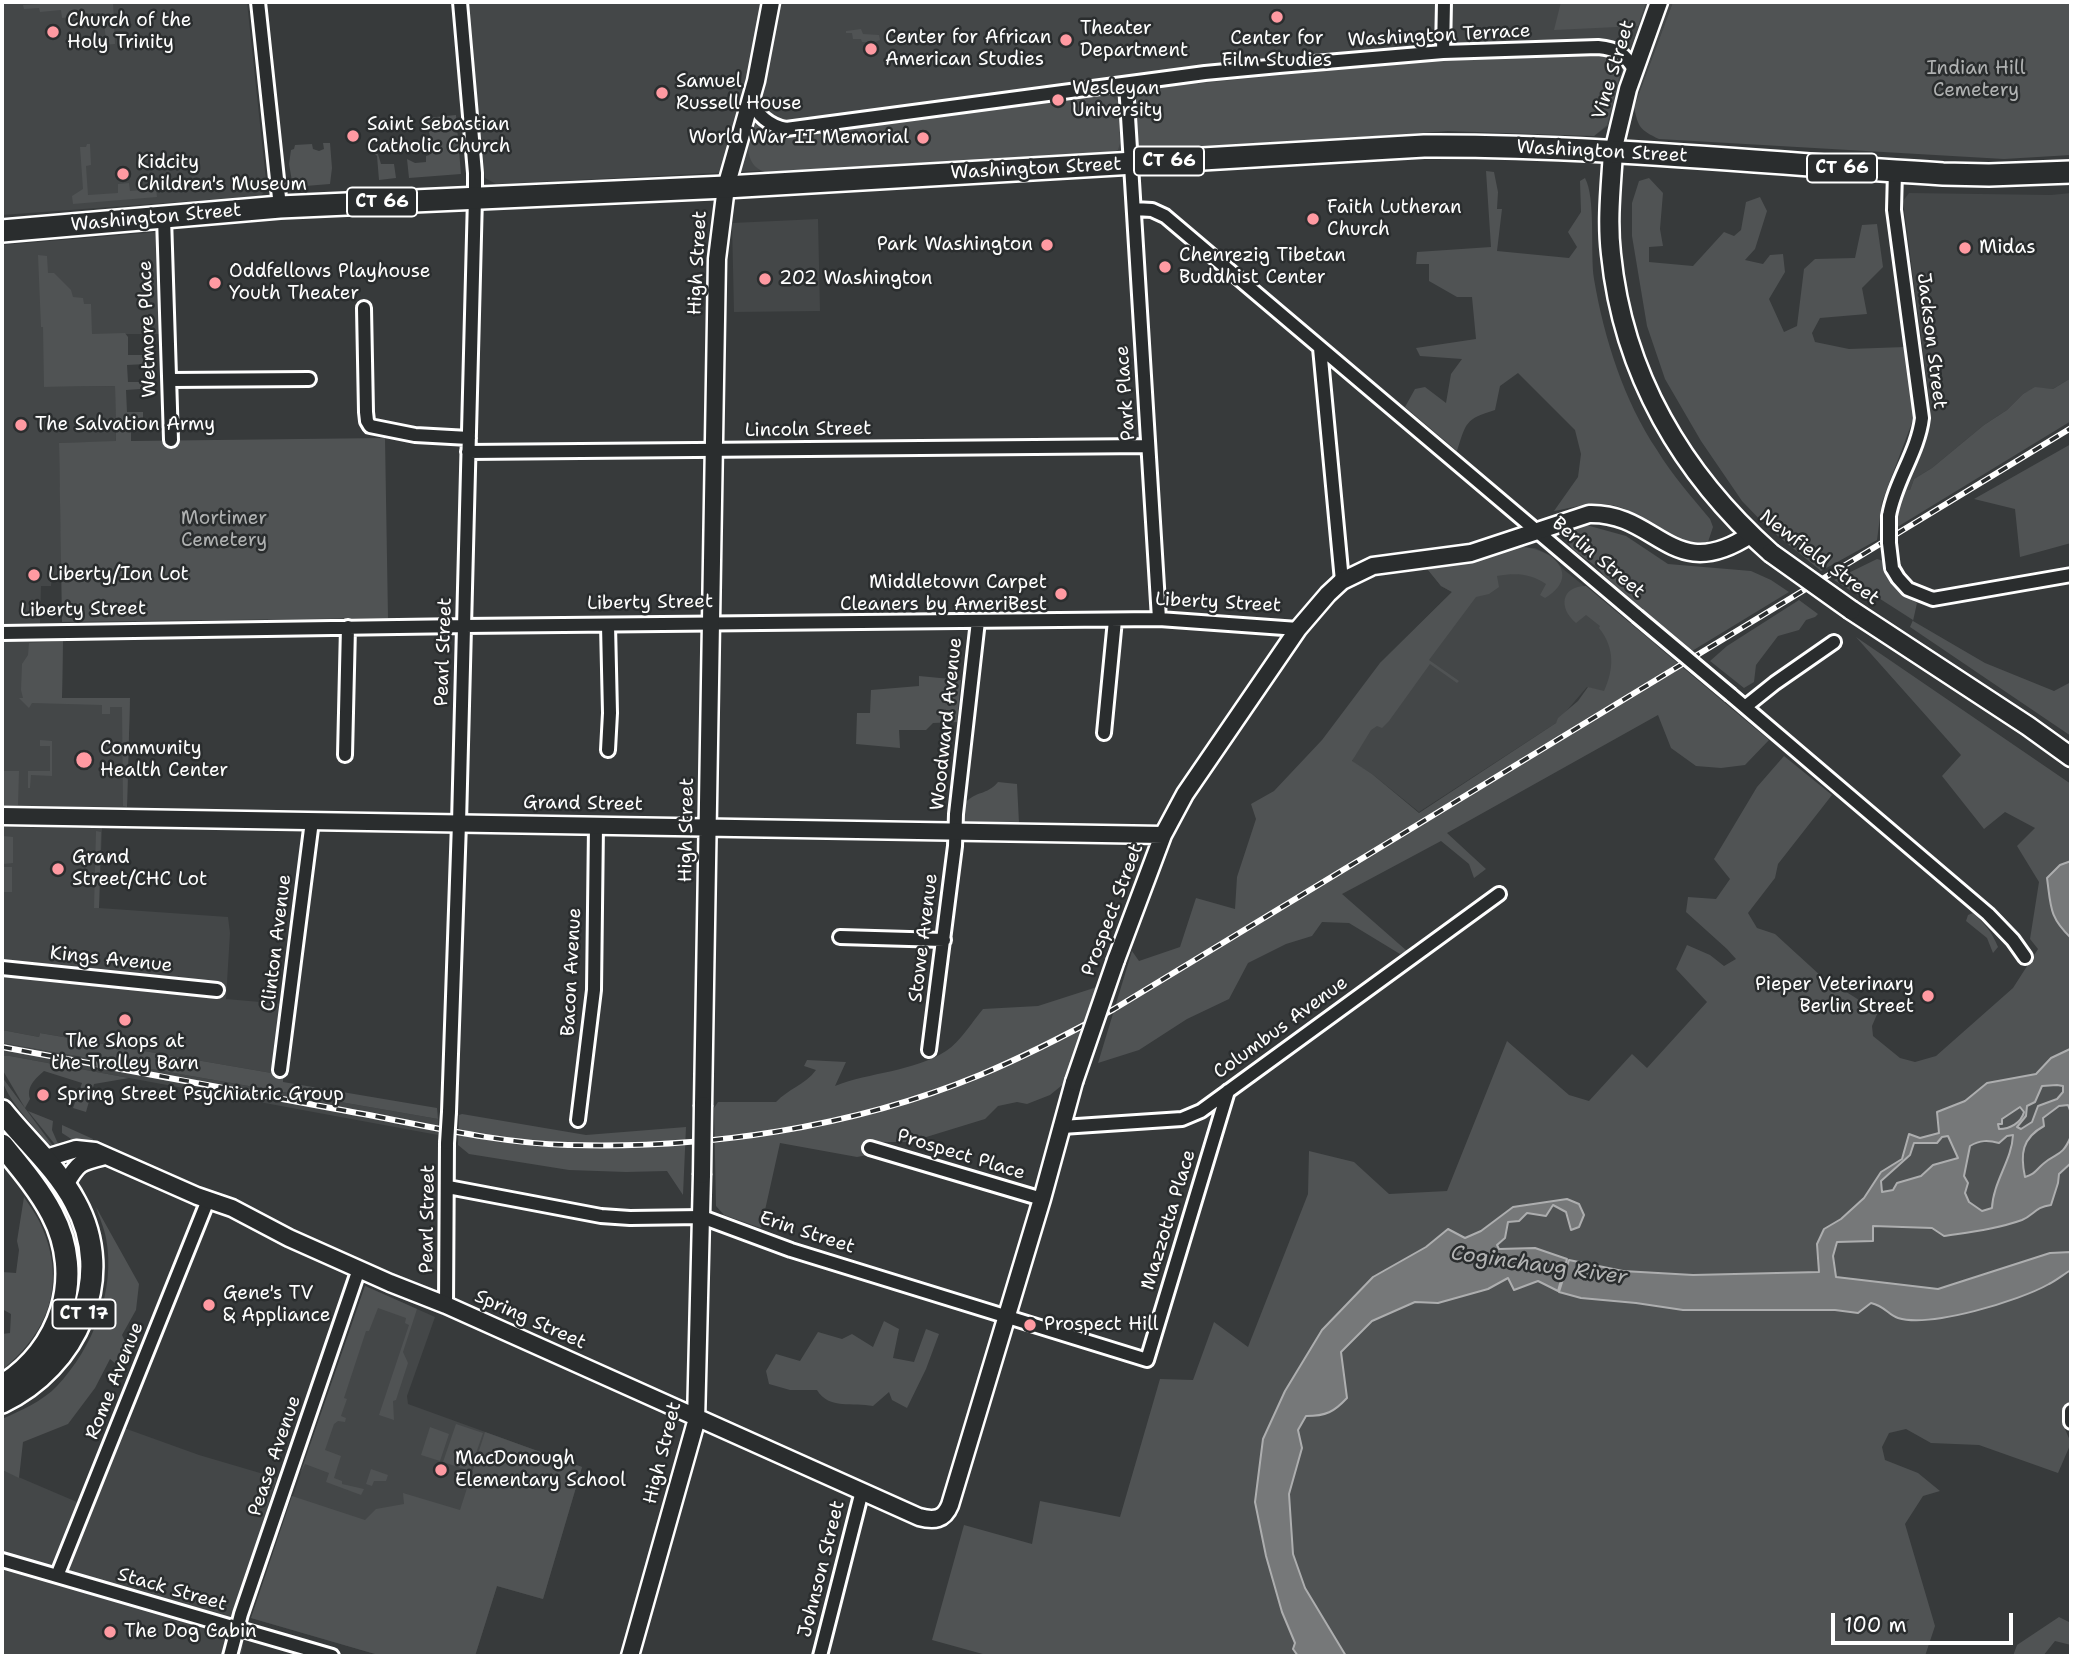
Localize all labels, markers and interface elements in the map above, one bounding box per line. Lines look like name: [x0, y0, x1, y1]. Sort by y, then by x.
marker: Center for Film Studies: [1269, 9, 1285, 25]
place label: Church of the Holy Trinity: [67, 10, 192, 54]
place label: Theater Department: [1080, 18, 1188, 62]
street label: Vine Street: [1588, 18, 1640, 122]
street label: Washington Terrace: [1347, 20, 1531, 52]
marker: Church of the Holy Trinity: [45, 24, 61, 40]
place label: Center for African American Studies: [885, 27, 1051, 71]
place label: Center for Film Studies: [1222, 28, 1332, 72]
marker: Theater Department: [1058, 32, 1074, 48]
marker: Center for African American Studies: [863, 41, 879, 57]
park label: Indian Hill Cemetery: [1927, 58, 2025, 102]
place label: Samuel Russell House: [676, 71, 802, 115]
place label: Wesleyan University: [1072, 78, 1163, 122]
marker: Samuel Russell House: [654, 85, 670, 101]
marker: Wesleyan University: [1050, 92, 1066, 108]
place label: Saint Sebastian Catholic Church: [367, 114, 511, 158]
place label: World War II Memorial: [688, 127, 909, 149]
marker: Saint Sebastian Catholic Church: [345, 128, 361, 144]
marker: World War II Memorial: [915, 130, 931, 146]
street label: Washington Street: [1516, 136, 1688, 168]
road number: CT 66: [1134, 146, 1204, 176]
place label: Kidcity Children's Museum: [137, 152, 307, 196]
street label: Washington Street: [950, 153, 1122, 185]
road number: CT 66: [1807, 154, 1877, 182]
marker: Kidcity Children's Museum: [115, 166, 131, 182]
road number: CT 66: [347, 188, 417, 216]
place label: Faith Lutheran Church: [1327, 197, 1462, 241]
street label: Washington Street: [70, 199, 242, 237]
street label: High Street: [684, 210, 712, 316]
marker: Faith Lutheran Church: [1305, 211, 1321, 227]
place label: Park Washington: [877, 234, 1033, 256]
marker: Park Washington: [1039, 237, 1055, 253]
place label: Midas: [1979, 237, 2036, 259]
marker: Midas: [1957, 240, 1973, 256]
place label: Chenrezig Tibetan Buddhist Center: [1179, 245, 1346, 289]
marker: Chenrezig Tibetan Buddhist Center: [1157, 259, 1173, 275]
street label: Wetmore Place: [134, 260, 162, 398]
place label: Oddfellows Playhouse Youth Theater: [229, 261, 431, 305]
place label: 202 Washington: [779, 268, 932, 290]
marker: 202 Washington: [757, 271, 773, 287]
street label: Jackson Street: [1911, 271, 1951, 411]
marker: Oddfellows Playhouse Youth Theater: [207, 275, 223, 291]
street label: Park Place: [1111, 344, 1141, 442]
place label: The Salvation Army: [35, 414, 215, 436]
marker: The Salvation Army: [13, 417, 29, 433]
street label: Lincoln Street: [744, 417, 872, 443]
street label: Newfield Street: [1755, 506, 1883, 610]
park label: Mortimer Cemetery: [181, 508, 267, 552]
street label: Berlin Street: [1547, 512, 1649, 604]
place label: Liberty/Ion Lot: [48, 564, 189, 586]
marker: Liberty/Ion Lot: [26, 567, 42, 583]
place label: Middletown Carpet Cleaners by AmeriBest: [840, 572, 1047, 616]
marker: Middletown Carpet Cleaners by AmeriBest: [1053, 586, 1069, 602]
street label: Liberty Street: [1154, 588, 1282, 618]
street label: Liberty Street: [587, 591, 713, 615]
street label: Pearl Street: [431, 597, 457, 707]
street label: Liberty Street: [20, 598, 146, 622]
street label: Woodward Avenue: [927, 636, 967, 812]
place label: Community Health Center: [100, 738, 228, 782]
marker: Community Health Center: [74, 750, 94, 770]
street label: High Street: [675, 777, 699, 883]
street label: Grand Street: [523, 792, 643, 816]
street label: Prospect Street: [1077, 841, 1149, 979]
place label: Grand Street/CHC Lot: [72, 847, 207, 891]
marker: Grand Street/CHC Lot: [50, 861, 66, 877]
street label: Stowe Avenue: [905, 872, 943, 1004]
street label: Clinton Avenue: [257, 873, 297, 1013]
street label: Bacon Avenue: [557, 907, 587, 1037]
street label: Kings Avenue: [49, 942, 173, 978]
street label: Columbus Avenue: [1210, 972, 1352, 1084]
place label: Pieper Veterinary Berlin Street: [1755, 974, 1914, 1018]
marker: Pieper Veterinary Berlin Street: [1920, 988, 1936, 1004]
marker: The Shops at the Trolley Barn: [117, 1012, 133, 1028]
place label: The Shops at the Trolley Barn: [51, 1031, 199, 1075]
place label: Spring Street Psychiatric Group: [57, 1084, 344, 1106]
marker: Spring Street Psychiatric Group: [35, 1087, 51, 1103]
street label: Prospect Place: [894, 1125, 1028, 1185]
street label: Mazzotta Place: [1137, 1147, 1201, 1293]
street label: Pearl Street: [416, 1164, 440, 1274]
street label: Erin Street: [757, 1207, 857, 1259]
water label: Coginchaug River: [1449, 1241, 1629, 1291]
place label: Gene's TV & Appliance: [223, 1283, 330, 1327]
street label: Spring Street: [471, 1285, 589, 1355]
marker: Gene's TV & Appliance: [201, 1297, 217, 1313]
road number: CT 17: [52, 1300, 116, 1329]
place label: Prospect Hill: [1044, 1314, 1159, 1336]
marker: Prospect Hill: [1022, 1317, 1038, 1333]
street label: Rome Avenue: [81, 1319, 149, 1443]
street label: Pease Avenue: [244, 1393, 306, 1519]
street label: High Street: [639, 1399, 687, 1507]
place label: MacDonough Elementary School: [455, 1448, 626, 1492]
marker: MacDonough Elementary School: [433, 1462, 449, 1478]
street label: Johnson Street: [794, 1498, 850, 1640]
street label: Stack Street: [115, 1564, 229, 1616]
scale bar: [1835, 1598, 2017, 1642]
text: 100 m: [1844, 1611, 1907, 1639]
place label: The Dog Cabin: [124, 1621, 257, 1643]
marker: The Dog Cabin: [102, 1624, 118, 1640]

